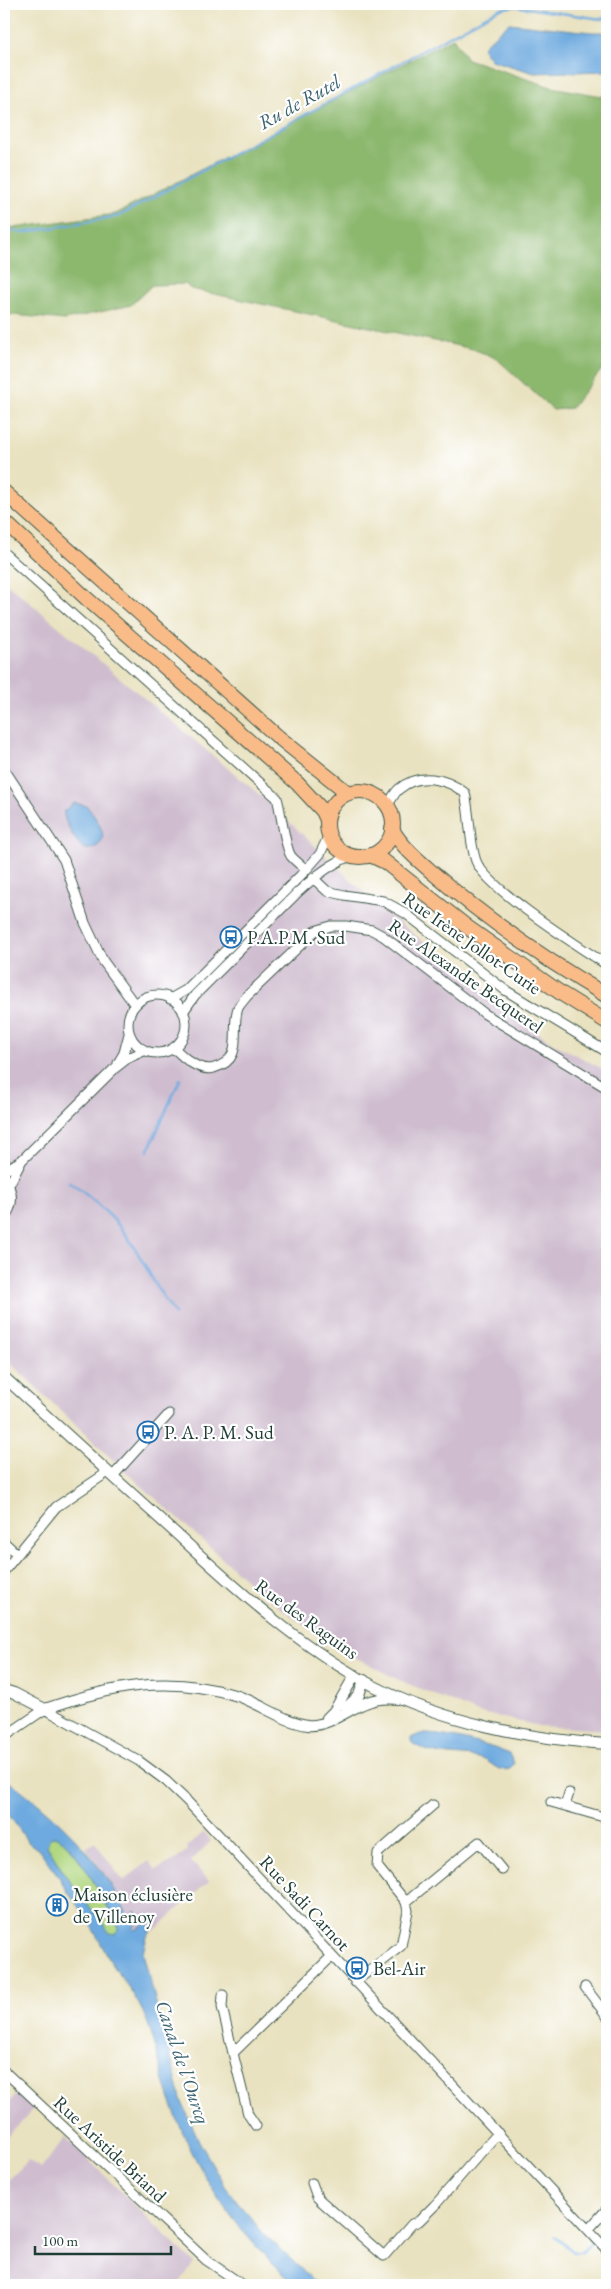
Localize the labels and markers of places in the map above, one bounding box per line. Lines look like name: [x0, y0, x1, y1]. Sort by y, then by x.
bus stop icon: P.A.P.M. Sud: [219, 925, 243, 949]
place label: P.A.P.M. Sud: [247, 925, 346, 950]
bus stop icon: P. A. P. M. Sud: [136, 1420, 160, 1444]
place label: P. A. P. M. Sud: [164, 1420, 274, 1445]
place label: Maison éclusière de Villenoy: [73, 1882, 193, 1929]
building icon: Maison éclusière de Villenoy: [45, 1893, 69, 1917]
bus stop icon: Bel-Air: [345, 1956, 369, 1980]
place label: Bel-Air: [373, 1956, 426, 1981]

